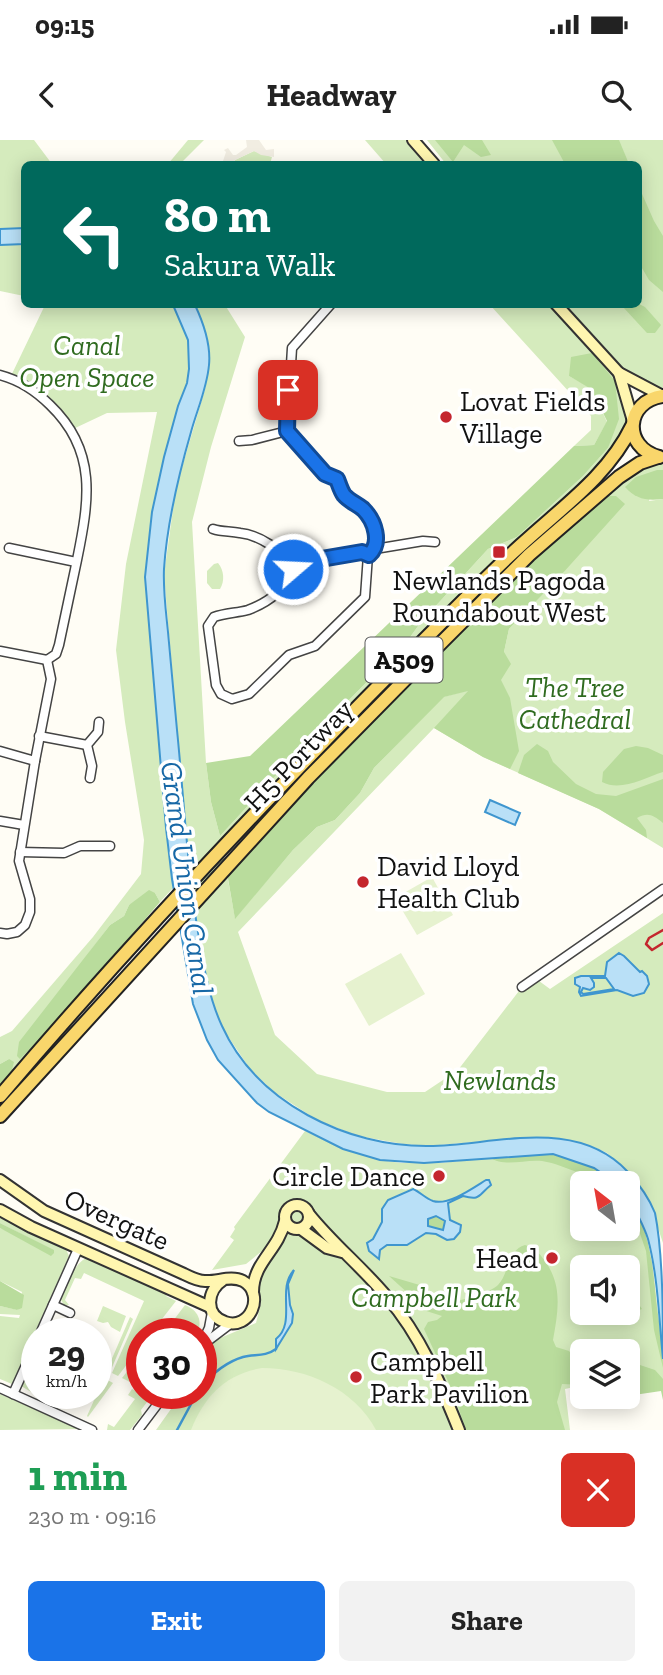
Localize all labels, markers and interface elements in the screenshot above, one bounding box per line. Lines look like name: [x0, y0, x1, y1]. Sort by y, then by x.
text: 09:15: [35, 9, 94, 41]
icon: back: [28, 76, 66, 114]
text: Headway: [266, 76, 397, 114]
icon: search: [597, 76, 635, 114]
text: 80 m: [164, 186, 271, 245]
icon: left: [49, 189, 140, 280]
text: Sakura Walk: [164, 246, 335, 284]
park label: Canal Open Space: [19, 329, 155, 394]
pin: [258, 360, 318, 420]
icon: arrive: [269, 371, 307, 409]
place label: Lovat Fields Village: [459, 385, 605, 450]
marker: Lovat Fields Village: [438, 409, 454, 425]
position arrow: [256, 532, 330, 606]
marker: Newlands Pagoda Roundabout West: [491, 544, 507, 560]
place label: Newlands Pagoda Roundabout West: [392, 564, 606, 629]
road number: A509: [366, 638, 442, 682]
park label: The Tree Cathedral: [519, 671, 631, 736]
street label: H5 Portway: [237, 692, 360, 818]
water label: Grand Union Canal: [153, 759, 221, 997]
place label: David Lloyd Health Club: [377, 850, 520, 915]
marker: David Lloyd Health Club: [355, 874, 371, 890]
park label: Newlands: [444, 1064, 556, 1097]
place label: Circle Dance: [272, 1160, 425, 1193]
marker: Circle Dance: [431, 1168, 447, 1184]
north arrow: [570, 1171, 640, 1241]
map controls: [570, 1171, 640, 1409]
street label: Overgate: [59, 1182, 174, 1257]
place label: Head: [475, 1242, 538, 1275]
marker: Head: [544, 1250, 560, 1266]
button: sound: [570, 1255, 640, 1325]
park label: Campbell Park: [351, 1281, 517, 1314]
speed limit sign: 30: [126, 1318, 217, 1409]
text: 29: [48, 1333, 85, 1375]
button: layers: [570, 1339, 640, 1409]
place label: Campbell Park Pavilion: [370, 1345, 529, 1410]
marker: Campbell Park Pavilion: [348, 1369, 364, 1385]
text: km/h: [46, 1370, 87, 1392]
text: 1 min: [28, 1450, 127, 1501]
button: close: [561, 1453, 635, 1527]
text: 230 m · 09:16: [28, 1502, 157, 1530]
button: Exit: [28, 1581, 325, 1661]
button: Share: [339, 1581, 635, 1661]

